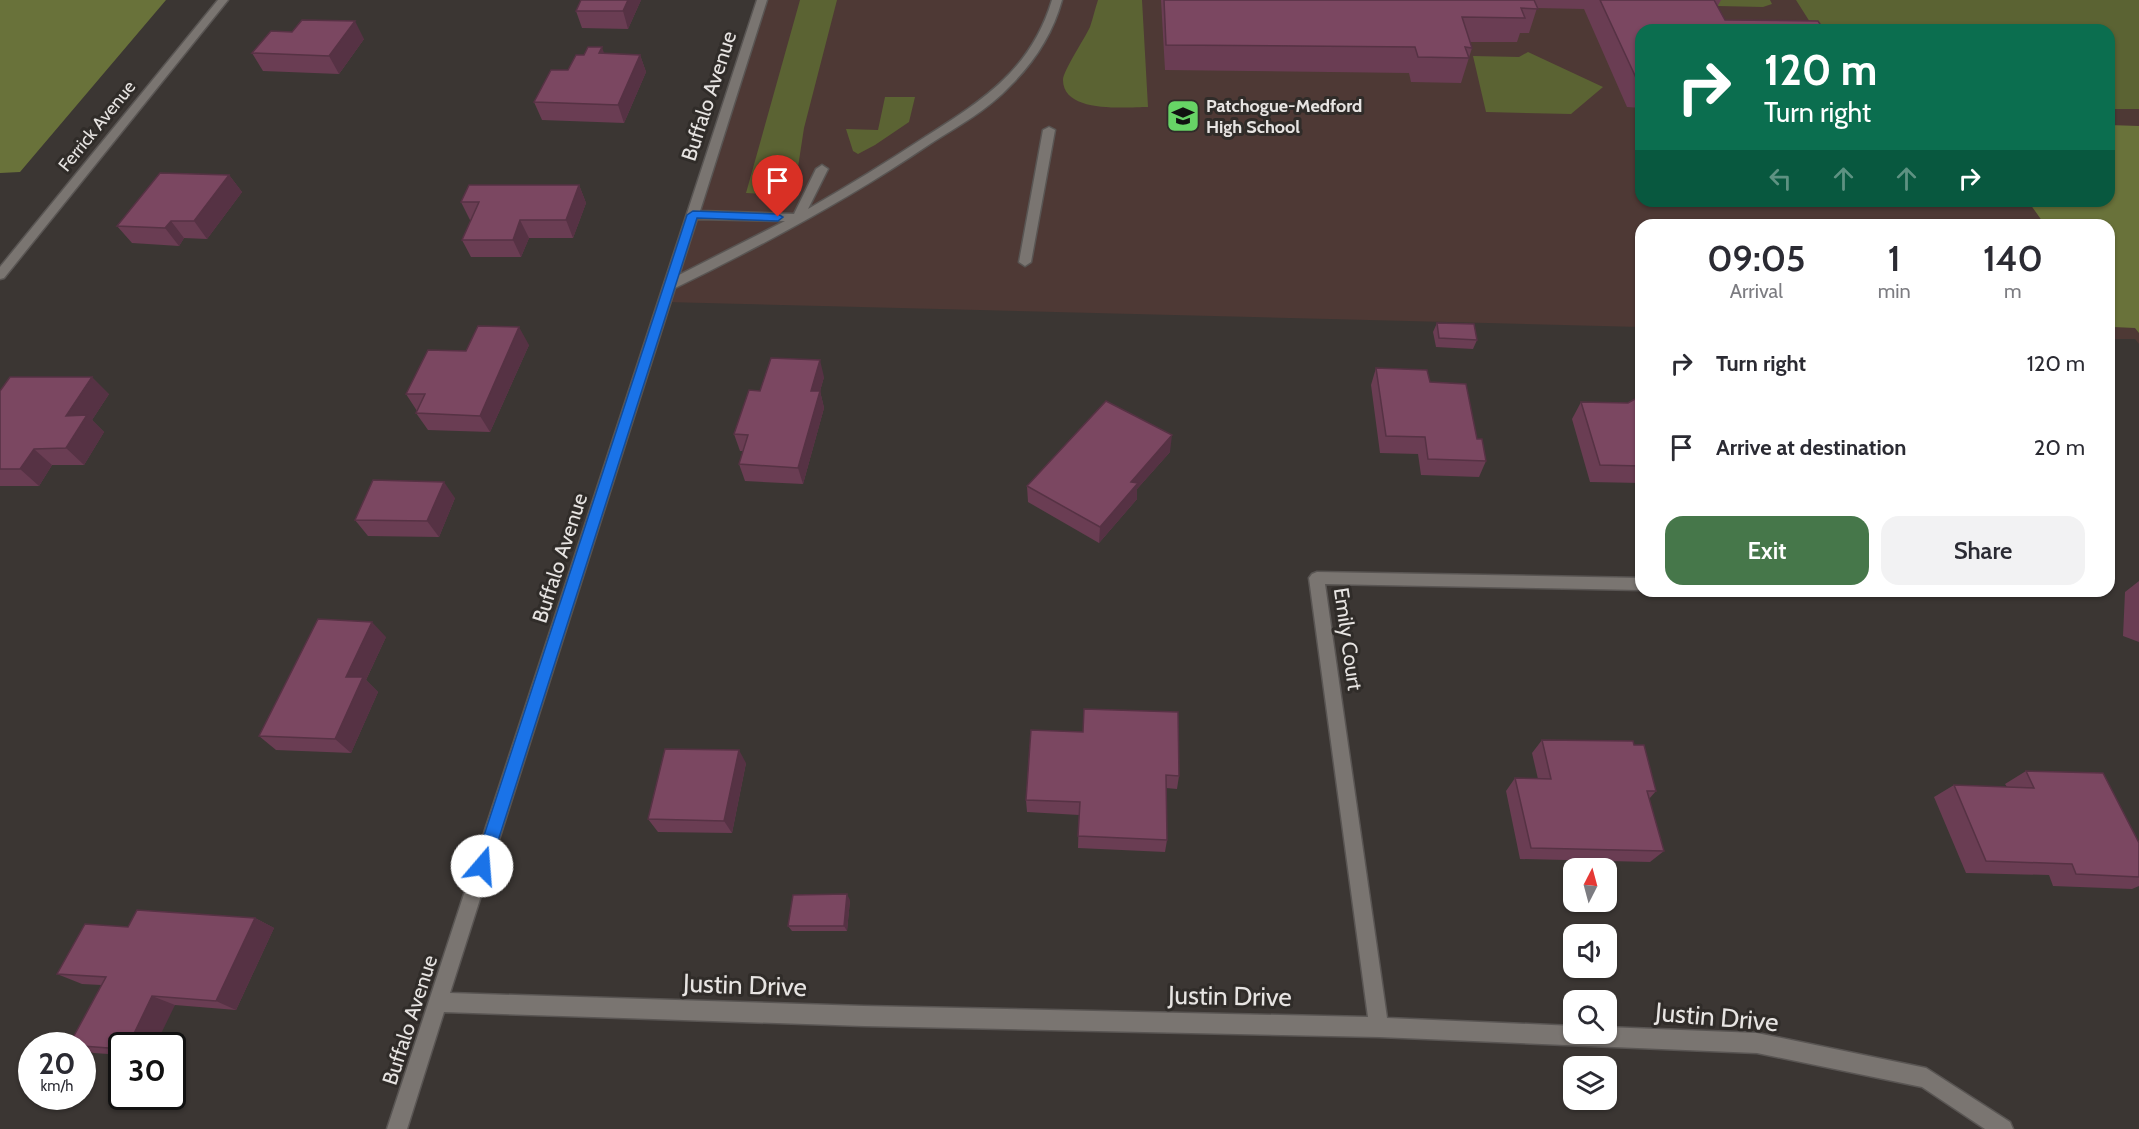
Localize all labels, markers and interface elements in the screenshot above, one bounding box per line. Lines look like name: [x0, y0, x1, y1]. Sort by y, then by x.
street label: Buffalo Avenue: [676, 28, 741, 164]
text: 120 m: [1764, 44, 1877, 96]
icon: right: [1665, 48, 1743, 126]
street label: Ferrick Avenue: [54, 76, 140, 176]
place label: Patchogue-Medford High School: [1206, 95, 1362, 138]
text: Turn right: [1764, 96, 1871, 129]
school or university icon: Patchogue-Medford High School: [1165, 98, 1201, 134]
pin: [752, 155, 803, 217]
icon: left: [1764, 162, 1797, 195]
icon: ahead: [1827, 162, 1860, 195]
icon: ahead: [1890, 162, 1923, 195]
icon: right: [1953, 162, 1986, 195]
icon: arrive: [761, 164, 794, 197]
text: 09:05: [1707, 236, 1805, 280]
text: 1: [1888, 236, 1901, 280]
text: 140: [1983, 236, 2043, 280]
text: Arrival: [1730, 279, 1783, 303]
text: min: [1878, 279, 1911, 303]
text: m: [2004, 279, 2022, 303]
icon: right: [1665, 347, 1698, 380]
text: Turn right: [1716, 350, 1806, 377]
text: 120 m: [2027, 350, 2085, 377]
icon: arrive: [1665, 431, 1698, 464]
text: Arrive at destination: [1716, 434, 1906, 461]
text: 20 m: [2034, 434, 2085, 461]
street label: Buffalo Avenue: [527, 490, 592, 626]
button: Exit: [1665, 516, 1869, 585]
button: Share: [1881, 516, 2085, 585]
street label: Emily Court: [1329, 586, 1368, 692]
position arrow: [450, 834, 514, 898]
north arrow: [1563, 858, 1617, 912]
map controls: [1563, 858, 1617, 1110]
button: sound: [1563, 924, 1617, 978]
street label: Buffalo Avenue: [377, 952, 442, 1088]
street label: Justin Drive: [682, 967, 807, 1003]
street label: Justin Drive: [1167, 979, 1292, 1013]
button: search: [1563, 990, 1617, 1044]
street label: Justin Drive: [1653, 996, 1780, 1038]
speed limit sign: 30: [108, 1032, 186, 1110]
text: 20: [38, 1045, 76, 1082]
button: layers: [1563, 1056, 1617, 1110]
text: km/h: [41, 1077, 73, 1095]

